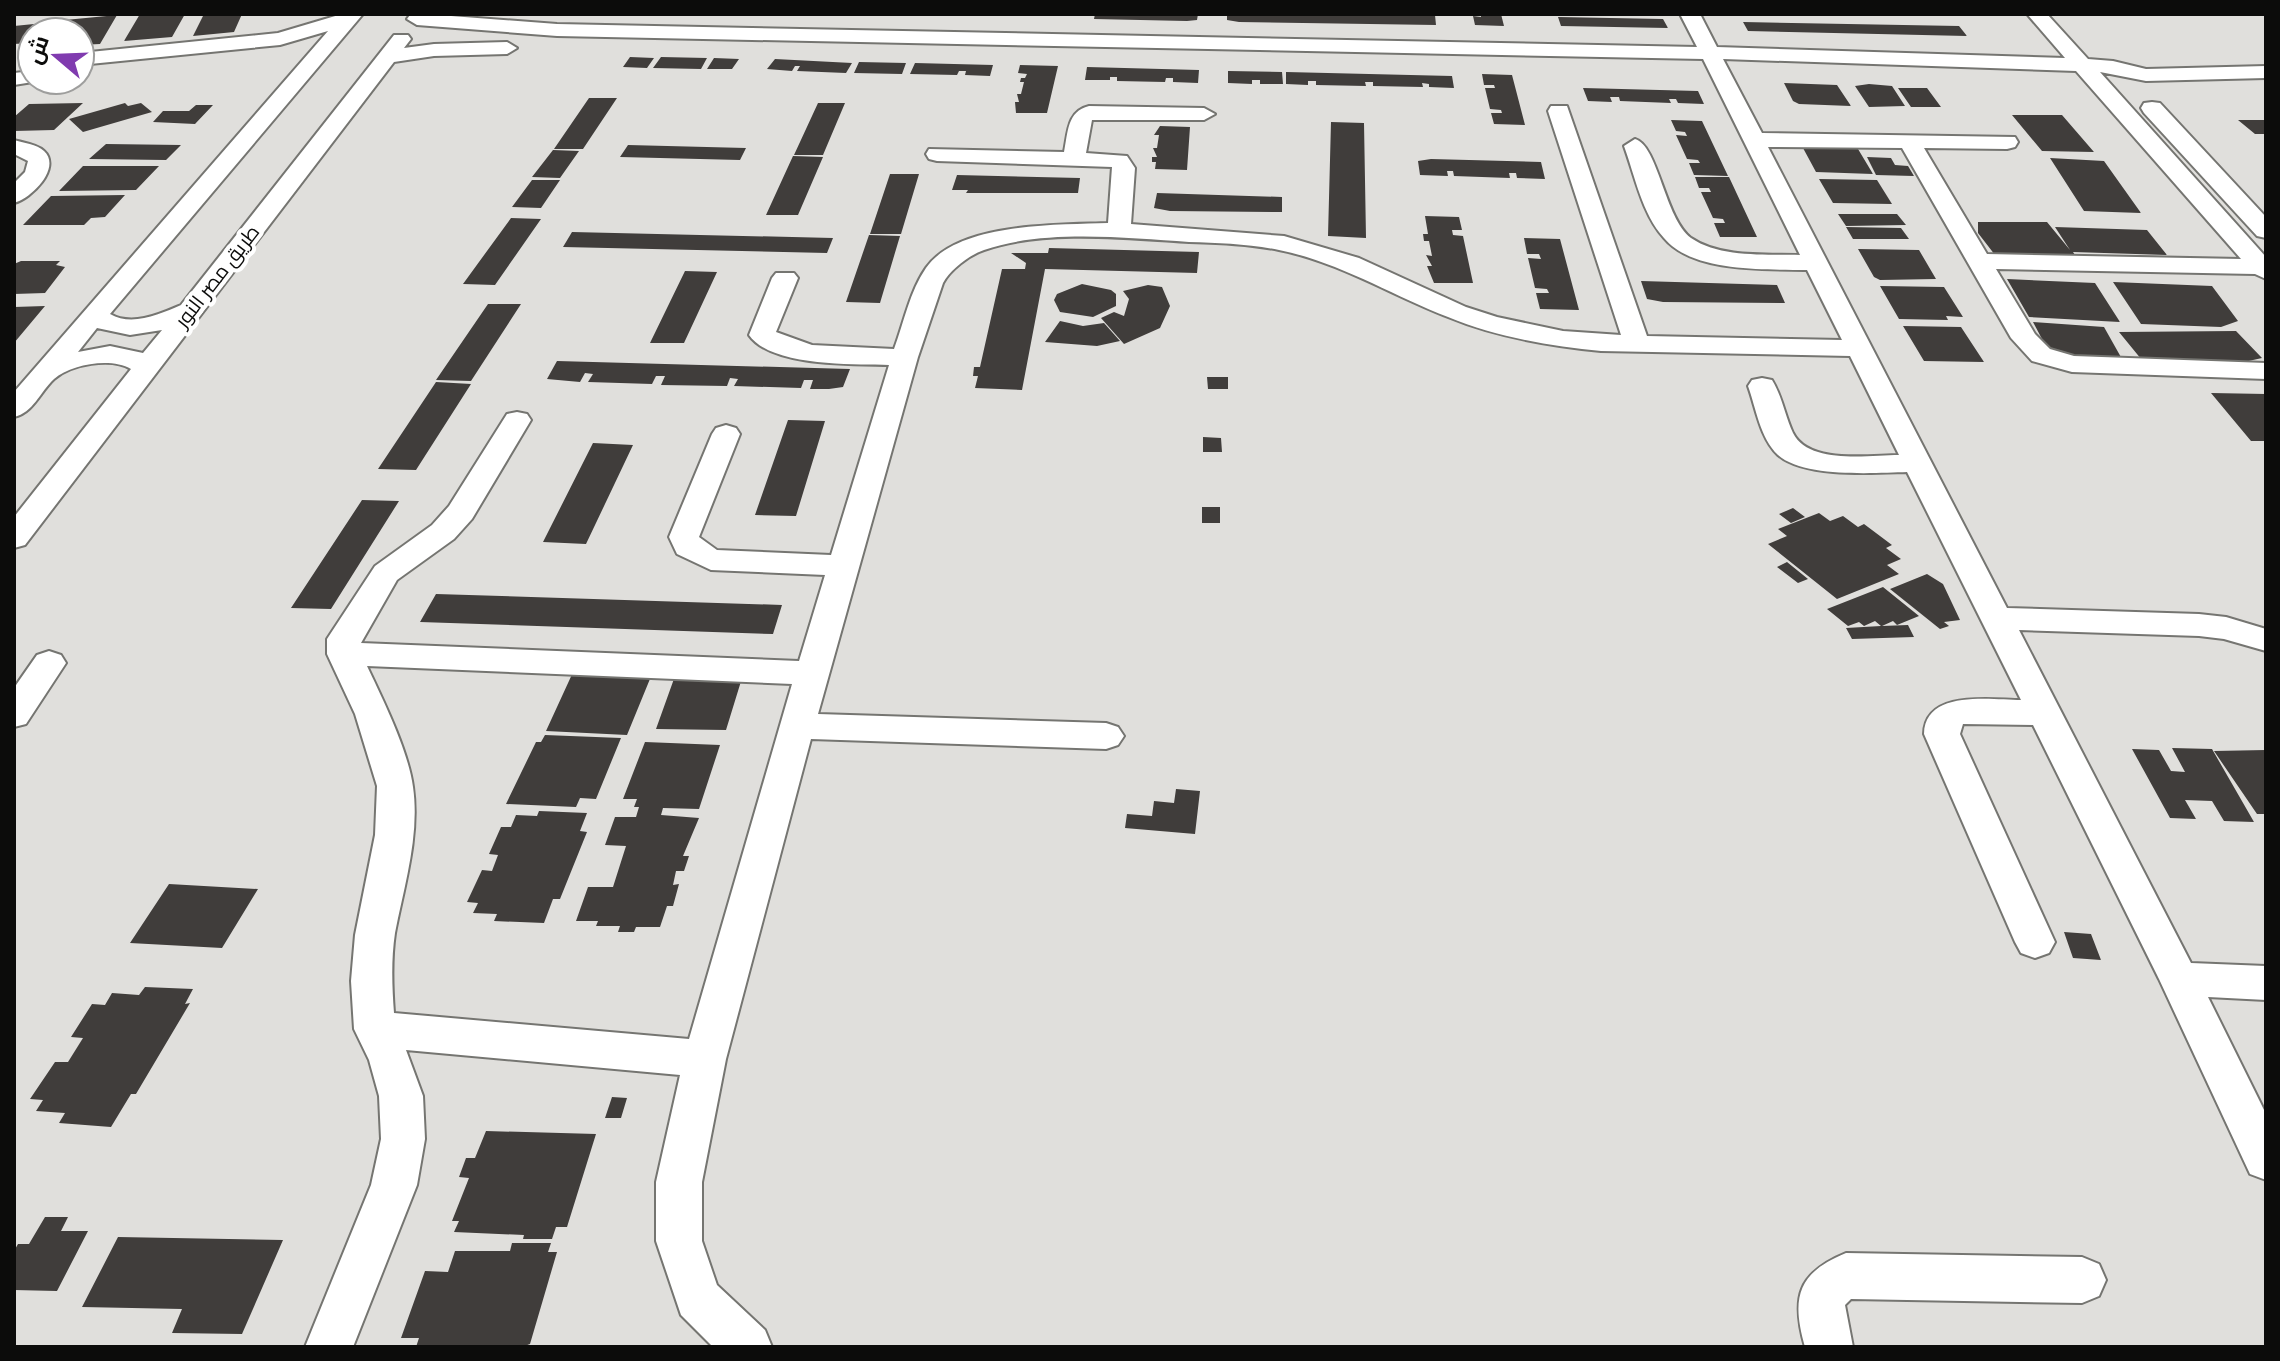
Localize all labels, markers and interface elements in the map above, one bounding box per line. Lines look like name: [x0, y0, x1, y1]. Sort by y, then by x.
north arrow: [16, 16, 96, 96]
text: ش: [19, 32, 55, 67]
street label: طريق مصر النور: [168, 219, 265, 333]

